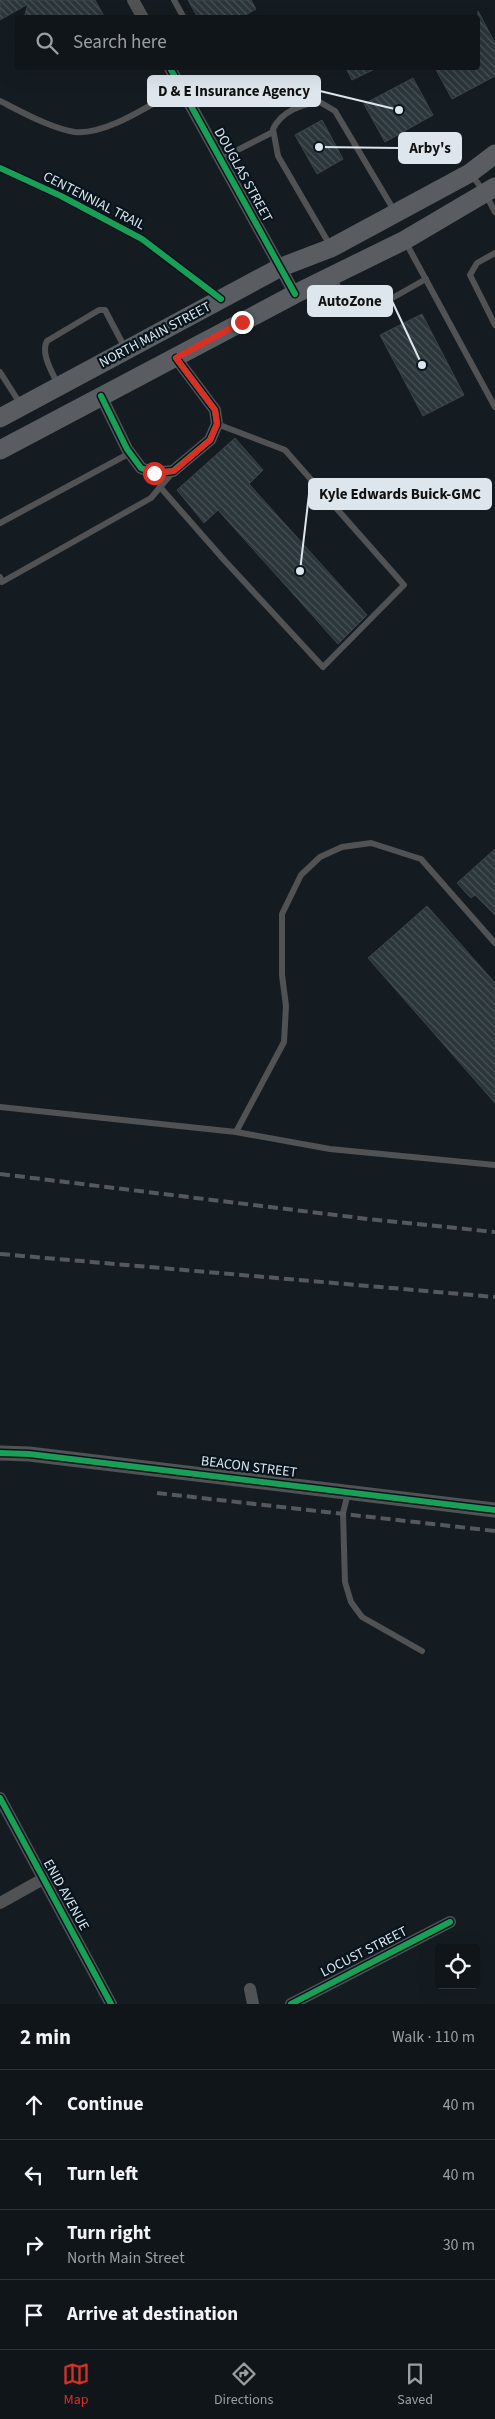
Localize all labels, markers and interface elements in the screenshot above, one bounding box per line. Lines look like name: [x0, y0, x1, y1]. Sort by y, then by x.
search box: [15, 15, 480, 70]
icon: search: [33, 29, 61, 57]
text: Search here: [73, 29, 167, 56]
callout: D & E Insurance Agency: [148, 76, 320, 106]
text: D & E Insurance Agency: [158, 81, 310, 102]
street label: DOUGLAS STREET: [209, 124, 277, 226]
callout: Arby's: [399, 133, 461, 163]
text: Arby's: [408, 138, 451, 159]
street label: CENTENNIAL TRAIL: [40, 167, 149, 235]
callout: AutoZone: [308, 286, 392, 316]
text: AutoZone: [317, 291, 382, 312]
street label: NORTH MAIN STREET: [96, 297, 215, 373]
route end: [231, 311, 254, 334]
route start: [143, 462, 166, 485]
callout: Kyle Edwards Buick-GMC: [309, 479, 491, 509]
text: Kyle Edwards Buick-GMC: [319, 484, 481, 505]
street label: BEACON STREET: [200, 1451, 299, 1483]
street label: ENID AVENUE: [38, 1856, 94, 1934]
street label: LOCUST STREET: [317, 1921, 411, 1982]
map controls: [435, 1944, 480, 1989]
button: locate: [435, 1944, 480, 1989]
text: 2 min: [20, 2022, 71, 2052]
text: Walk · 110 m: [392, 2026, 475, 2048]
icon: ahead: [20, 2091, 48, 2119]
text: Continue: [67, 2091, 144, 2118]
text: 40 m: [443, 2094, 475, 2116]
icon: left: [20, 2161, 48, 2189]
text: Turn left: [67, 2161, 138, 2188]
text: 40 m: [443, 2164, 475, 2186]
text: Turn right: [67, 2220, 151, 2247]
icon: right: [20, 2231, 48, 2259]
text: 30 m: [443, 2234, 475, 2256]
text: North Main Street: [67, 2247, 185, 2269]
icon: arrive: [20, 2301, 48, 2329]
text: Arrive at destination: [67, 2301, 238, 2328]
tab: Map: [62, 2360, 90, 2410]
tab: Directions: [214, 2360, 273, 2410]
tab: Saved: [397, 2360, 433, 2410]

